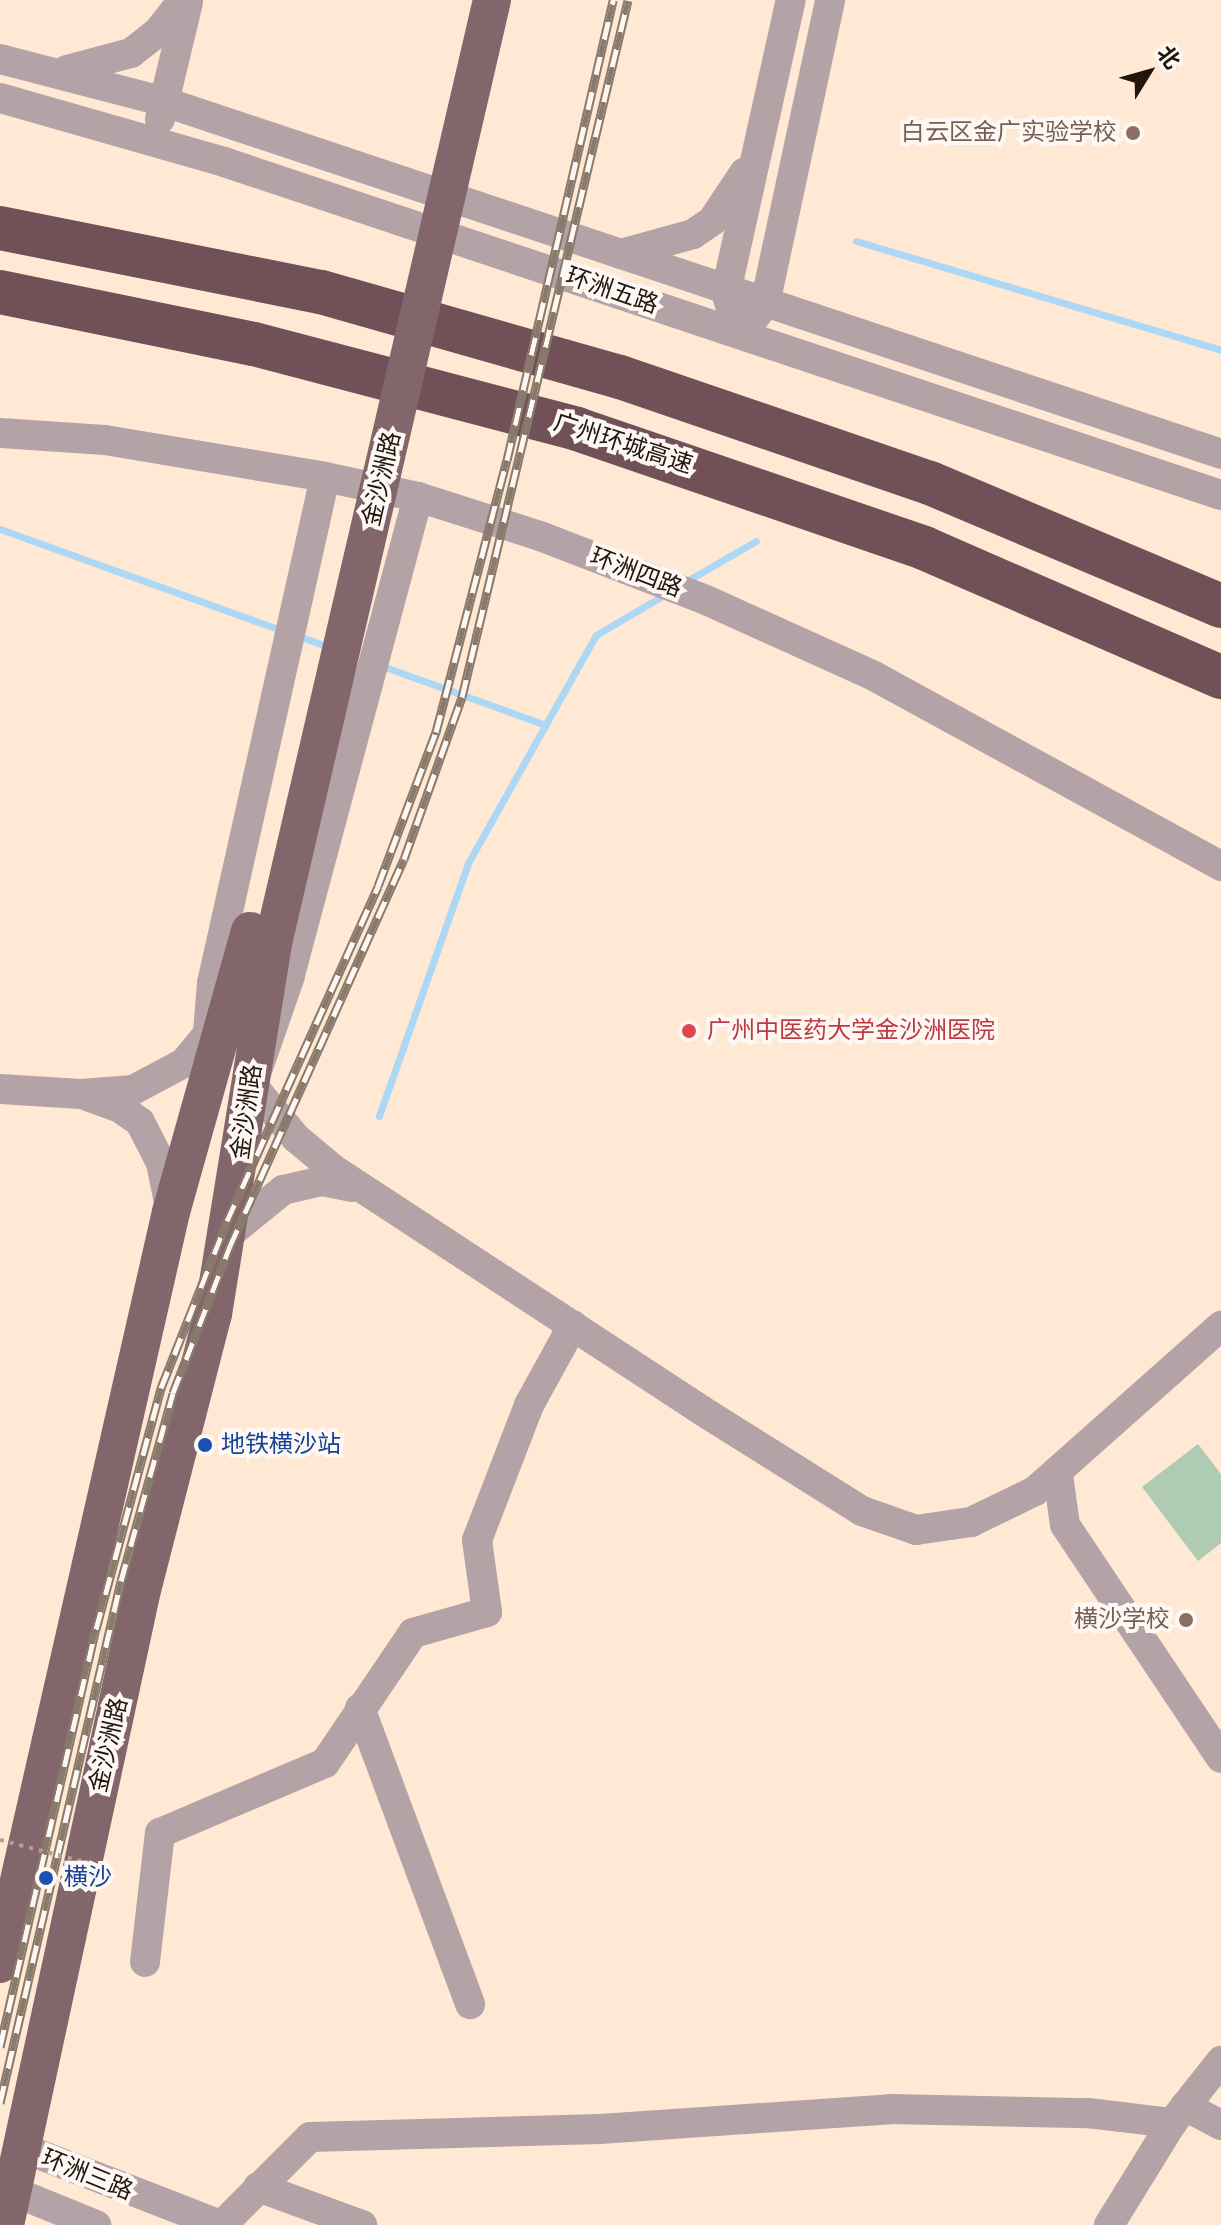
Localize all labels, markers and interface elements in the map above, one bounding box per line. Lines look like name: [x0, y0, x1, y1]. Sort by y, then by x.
north arrow: [1109, 32, 1189, 112]
text: 北: [1152, 41, 1185, 74]
place label: 白云区金广实验学校: [901, 119, 1117, 147]
marker: 白云区金广实验学校: [1124, 124, 1142, 142]
street label: 环洲五路: [562, 262, 662, 320]
street label: 广州环城高速: [550, 408, 696, 480]
street label: 金沙洲路: [357, 429, 407, 529]
street label: 环洲四路: [586, 542, 686, 604]
place label: 广州中医药大学金沙洲医院: [707, 1017, 995, 1045]
marker: 广州中医药大学金沙洲医院: [678, 1020, 700, 1042]
street label: 金沙洲路: [226, 1062, 268, 1162]
place label: 地铁横沙站: [221, 1431, 341, 1459]
marker: 地铁横沙站: [196, 1436, 214, 1454]
place label: 横沙学校: [1074, 1606, 1170, 1634]
marker: 横沙学校: [1177, 1611, 1195, 1629]
street label: 金沙洲路: [84, 1695, 134, 1795]
place label: 横沙: [64, 1864, 112, 1892]
marker: 横沙: [35, 1867, 57, 1889]
street label: 环洲三路: [37, 2144, 137, 2206]

